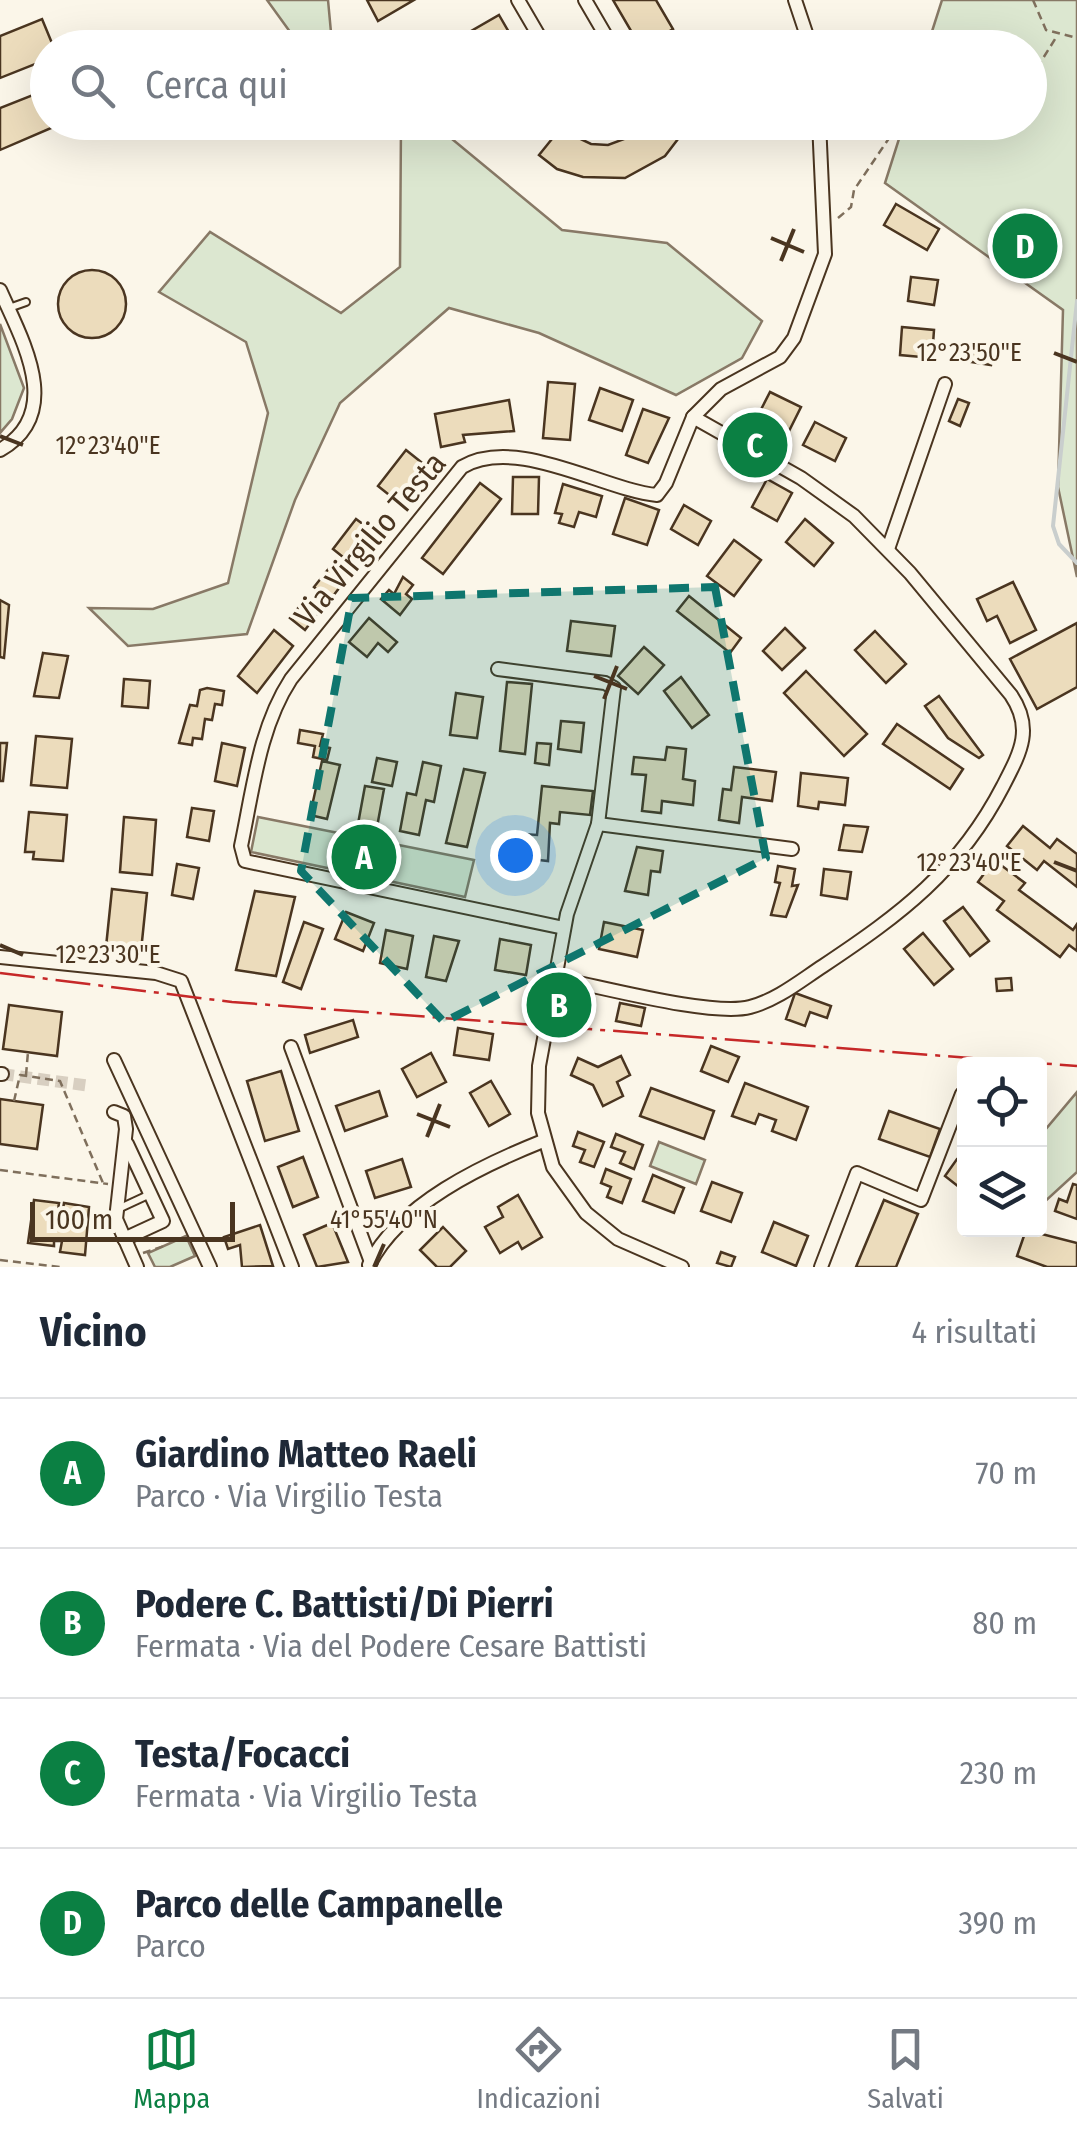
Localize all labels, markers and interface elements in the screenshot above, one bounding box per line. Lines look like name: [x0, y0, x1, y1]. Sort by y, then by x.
search box: [30, 30, 1047, 140]
icon: search: [65, 58, 120, 113]
text: Cerca qui: [145, 62, 288, 108]
pin: D: [992, 208, 1058, 284]
text: 12°23'50"E: [916, 338, 1022, 368]
pin: C: [722, 408, 788, 482]
text: 12°23'40"E: [56, 431, 160, 461]
street label: Via Virgilio Testa: [286, 444, 454, 634]
pin: A: [332, 820, 396, 894]
your location: [490, 830, 541, 881]
text: 12°23'40"E: [917, 848, 1021, 878]
text: 12°23'30"E: [55, 940, 161, 970]
pin: B: [526, 968, 592, 1042]
map controls: [957, 1057, 1047, 1237]
button: locate: [957, 1057, 1047, 1147]
button: layers: [957, 1147, 1047, 1237]
scale bar: [30, 1197, 235, 1242]
text: 100 m: [45, 1203, 113, 1236]
text: 41°55'40"N: [330, 1205, 438, 1235]
text: Vicino: [40, 1307, 147, 1357]
text: 4 risultati: [911, 1313, 1037, 1351]
text: Giardino Matteo Raeli: [135, 1431, 477, 1477]
text: A: [64, 1454, 81, 1492]
text: 70 m: [976, 1454, 1037, 1492]
text: Parco · Via Virgilio Testa: [135, 1477, 443, 1515]
text: Podere C. Battisti/Di Pierri: [135, 1581, 554, 1627]
text: B: [64, 1604, 81, 1642]
text: 80 m: [972, 1604, 1037, 1642]
text: Fermata · Via del Podere Cesare Battisti: [135, 1627, 647, 1665]
text: Testa/Focacci: [135, 1731, 350, 1777]
text: C: [64, 1754, 81, 1792]
text: 230 m: [960, 1754, 1037, 1792]
text: Fermata · Via Virgilio Testa: [135, 1777, 478, 1815]
text: Parco delle Campanelle: [135, 1881, 503, 1927]
text: D: [63, 1904, 82, 1942]
text: 390 m: [959, 1904, 1037, 1942]
text: Parco: [135, 1927, 206, 1965]
tab: Mappa: [133, 2022, 210, 2115]
tab: Indicazioni: [477, 2022, 601, 2115]
tab: Salvati: [867, 2022, 944, 2115]

